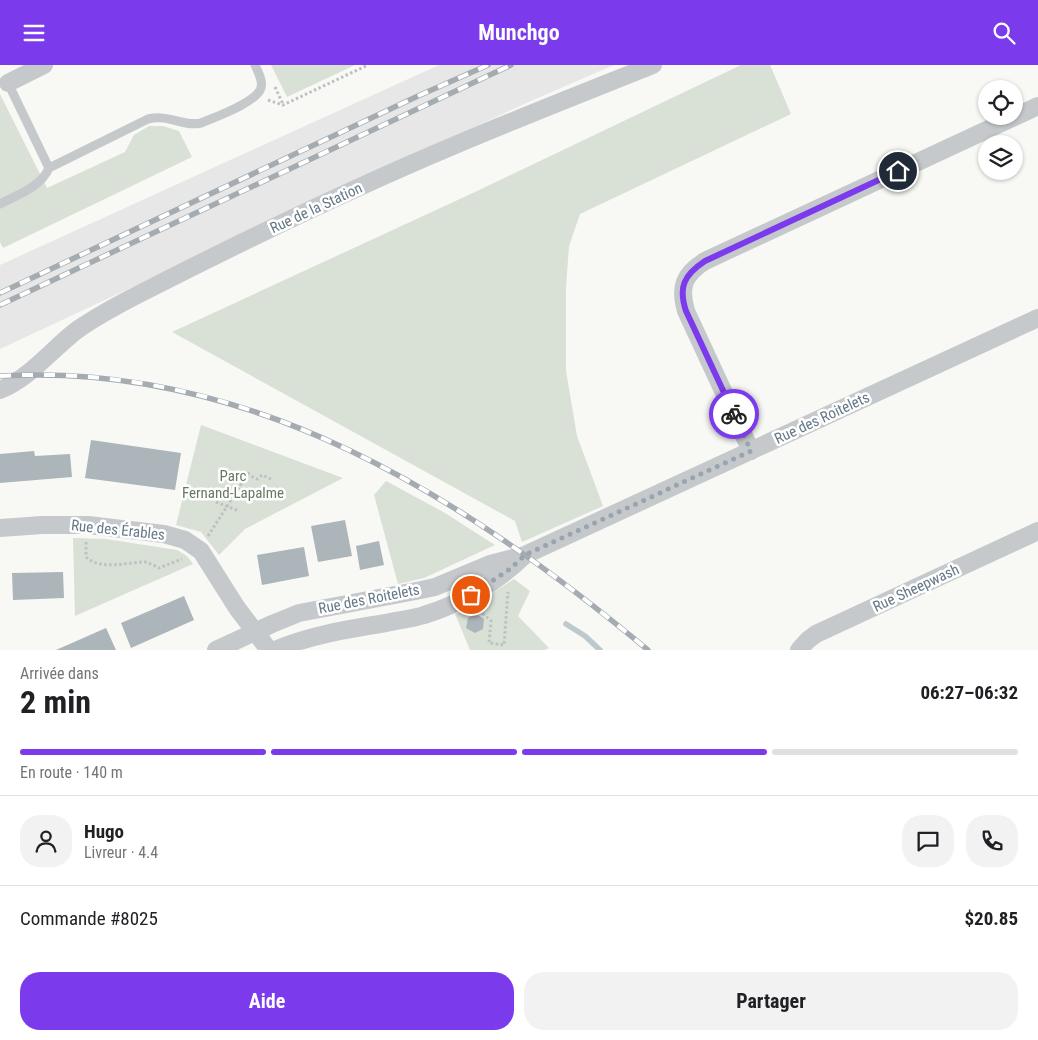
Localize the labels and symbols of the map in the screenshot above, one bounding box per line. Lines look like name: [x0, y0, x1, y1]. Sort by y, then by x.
pin: [877, 150, 919, 192]
street label: Rue de la Station: [267, 179, 365, 237]
street label: Rue des Roitelets: [772, 388, 872, 448]
courier: [709, 389, 759, 439]
park label: Parc Fernand-Lapalme: [182, 467, 284, 502]
street label: Rue des Érables: [70, 516, 166, 544]
street label: Rue Sheepwash: [870, 560, 962, 616]
pin: [450, 574, 492, 616]
street label: Rue des Roitelets: [317, 580, 421, 618]

